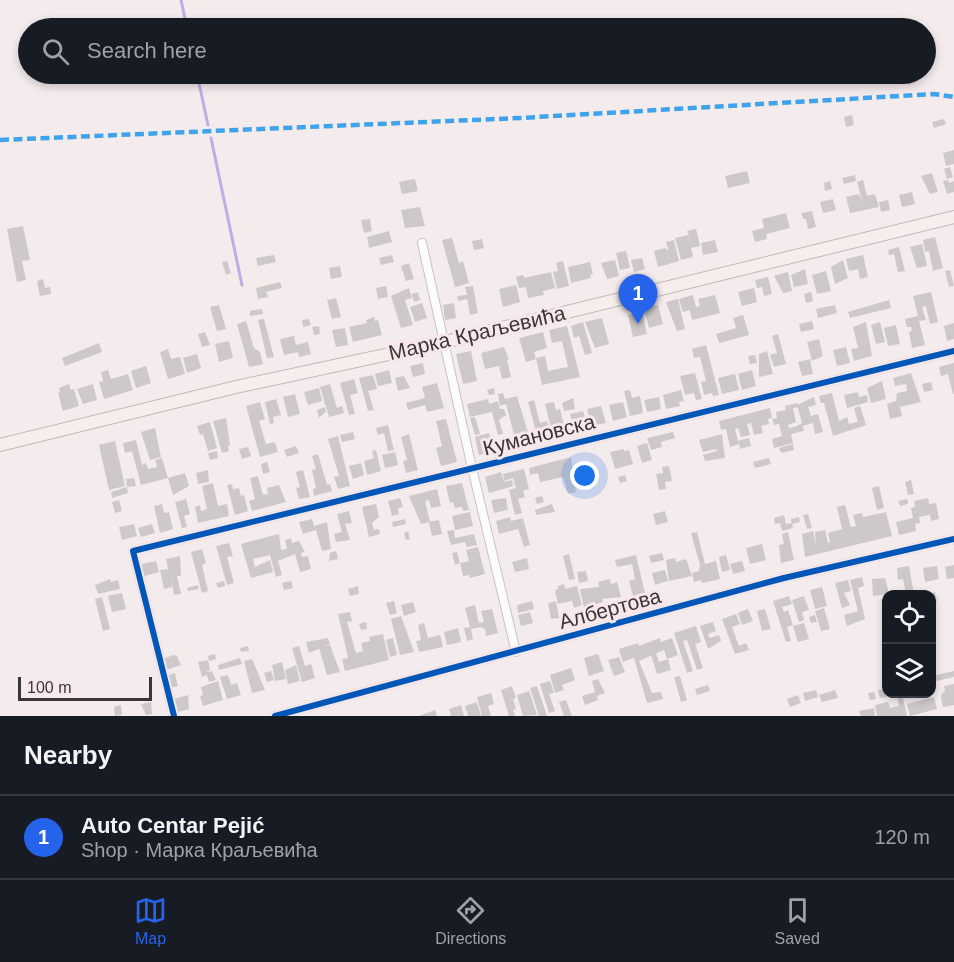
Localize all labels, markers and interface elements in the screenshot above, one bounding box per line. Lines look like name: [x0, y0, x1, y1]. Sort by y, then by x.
search box: [18, 18, 936, 84]
icon: search: [39, 35, 72, 68]
text: Search here: [87, 38, 207, 63]
pin: 1: [618, 274, 658, 324]
street label: Марка Краљевића: [386, 301, 568, 364]
street label: Кумановска: [480, 409, 598, 460]
your location: [570, 461, 599, 490]
street label: Албертова: [556, 584, 664, 633]
map controls: [882, 590, 936, 698]
button: locate: [882, 590, 936, 644]
button: layers: [882, 644, 936, 698]
scale bar: [18, 674, 152, 702]
text: 100 m: [27, 679, 71, 696]
text: Nearby: [24, 740, 112, 770]
text: Auto Centar Pejić: [81, 813, 264, 838]
text: 1: [38, 826, 49, 848]
text: 120 m: [874, 826, 930, 848]
text: Shop · Марка Краљевића: [81, 839, 318, 861]
tab: Map: [134, 894, 167, 948]
tab: Directions: [435, 894, 506, 948]
tab: Saved: [775, 894, 820, 948]

